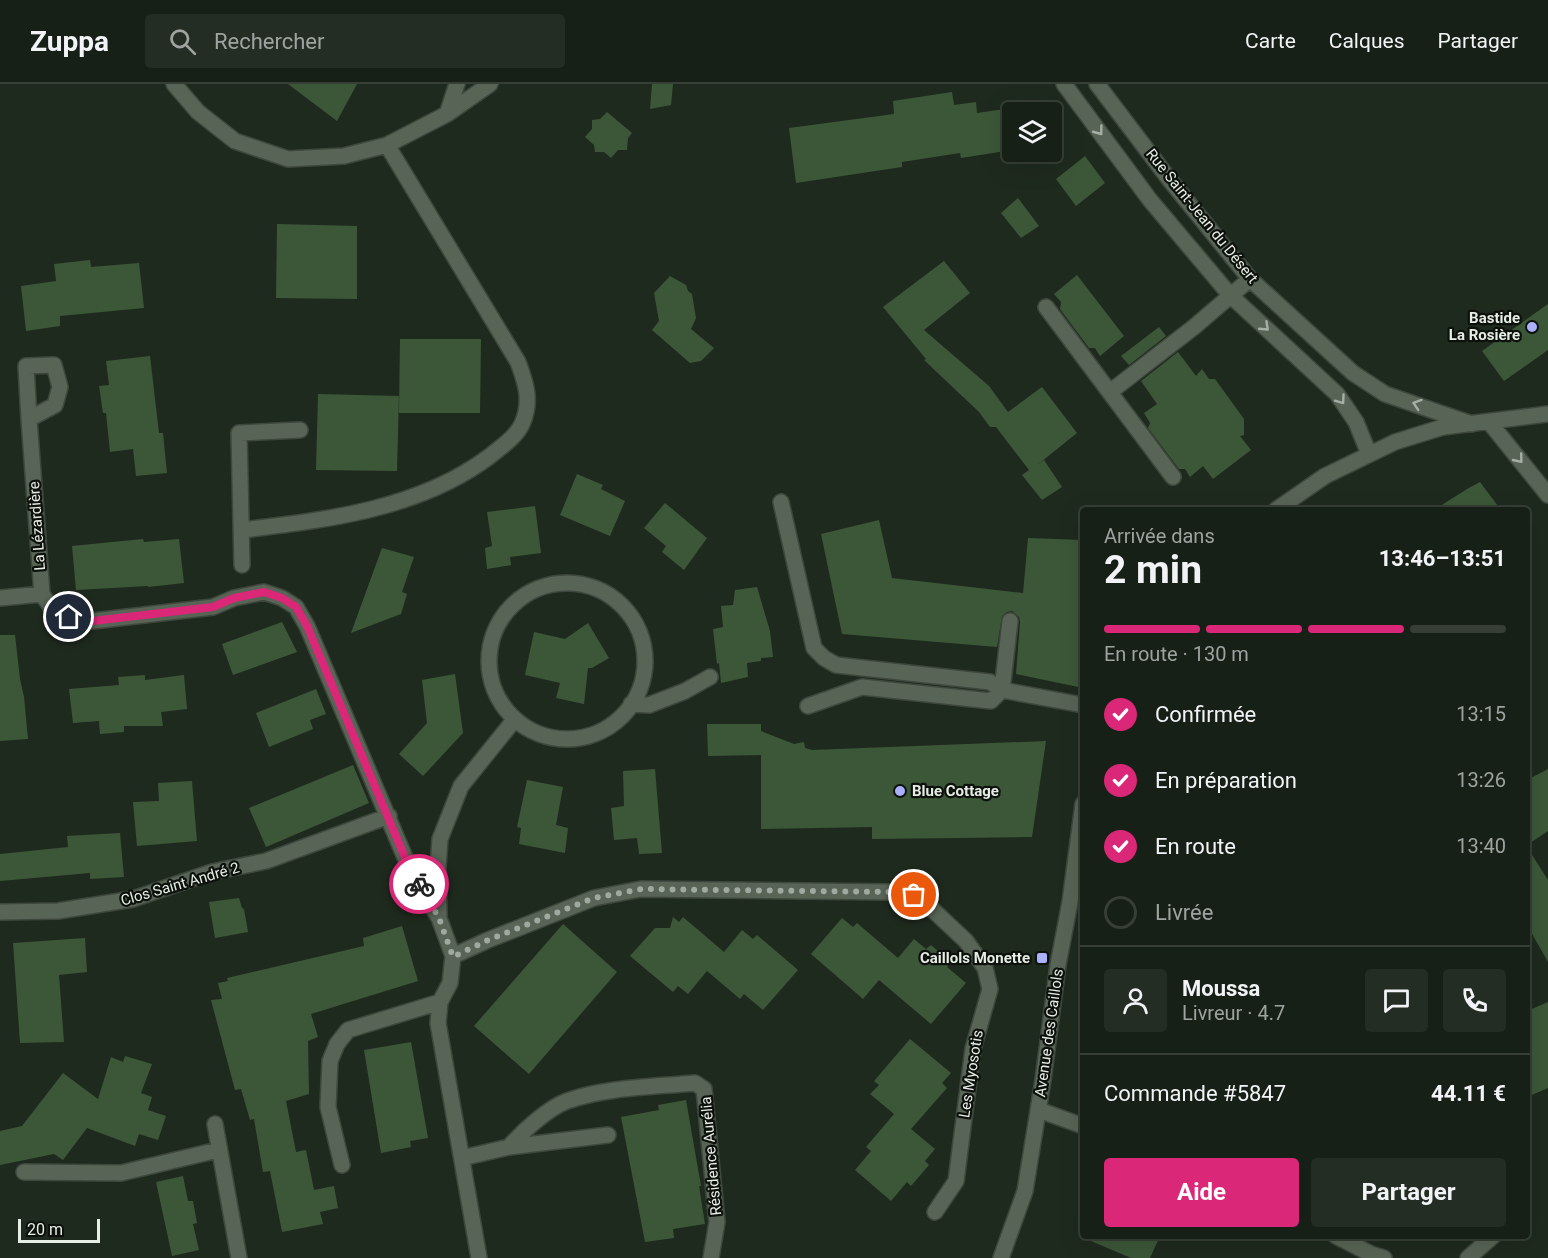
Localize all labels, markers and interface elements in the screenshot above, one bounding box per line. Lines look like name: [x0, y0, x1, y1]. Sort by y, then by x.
search box: [145, 14, 565, 68]
text: Zuppa: [30, 25, 109, 58]
icon: search: [166, 25, 199, 58]
text: Rechercher: [214, 29, 324, 54]
text: Carte: [1245, 29, 1296, 53]
text: Calques: [1329, 29, 1404, 53]
text: Partager: [1437, 29, 1518, 53]
map controls: [1002, 102, 1062, 162]
button: layers: [1002, 102, 1062, 162]
one-way arrow: [1092, 124, 1103, 135]
street label: Rue Saint-Jean du Désert: [1142, 145, 1262, 287]
place label: Bastide La Rosière: [1449, 309, 1520, 344]
one-way arrow: [1258, 320, 1268, 331]
marker: Bastide La Rosière: [1525, 320, 1539, 334]
one-way arrow: [1334, 394, 1345, 405]
one-way arrow: [1412, 399, 1423, 412]
one-way arrow: [1512, 452, 1523, 463]
street label: La Lézardière: [25, 481, 49, 571]
text: Arrivée dans: [1104, 524, 1215, 548]
text: 13:46–13:51: [1379, 546, 1506, 571]
text: 2 min: [1104, 547, 1202, 593]
pin: [43, 591, 94, 642]
icon: home: [52, 600, 85, 633]
text: En route · 130 m: [1104, 642, 1249, 666]
icon: check: [1104, 698, 1137, 731]
text: Confirmée: [1155, 702, 1256, 727]
text: 13:15: [1456, 702, 1506, 726]
icon: check: [1104, 764, 1137, 797]
text: En préparation: [1155, 768, 1297, 793]
text: 13:26: [1456, 768, 1506, 792]
place label: Blue Cottage: [912, 782, 999, 800]
marker: Blue Cottage: [893, 784, 907, 798]
icon: check: [1104, 830, 1137, 863]
text: En route: [1155, 834, 1236, 859]
text: 13:40: [1456, 834, 1506, 858]
courier: [389, 854, 449, 914]
street label: Clos Saint André 2: [119, 858, 241, 910]
icon: bike: [403, 868, 436, 901]
pin: [888, 869, 939, 920]
icon: bag: [897, 878, 930, 911]
text: Livrée: [1155, 900, 1213, 925]
place label: Caillols Monette: [920, 949, 1030, 967]
marker: Caillols Monette: [1035, 951, 1049, 965]
street label: Avenue des Caillols: [1031, 968, 1067, 1098]
button: person: [1104, 969, 1167, 1032]
button: chat: [1365, 969, 1428, 1032]
button: phone: [1443, 969, 1506, 1032]
text: Moussa: [1182, 976, 1260, 1001]
text: Livreur · 4.7: [1182, 1001, 1285, 1025]
street label: Les Myosotis: [955, 1029, 987, 1119]
text: Commande #5847: [1104, 1081, 1286, 1106]
text: 44.11 €: [1431, 1081, 1506, 1106]
street label: Résidence Aurélia: [697, 1096, 725, 1216]
button: Aide: [1104, 1158, 1299, 1227]
button: Partager: [1311, 1158, 1506, 1227]
scale bar: [18, 1216, 100, 1244]
text: 20 m: [27, 1220, 63, 1239]

